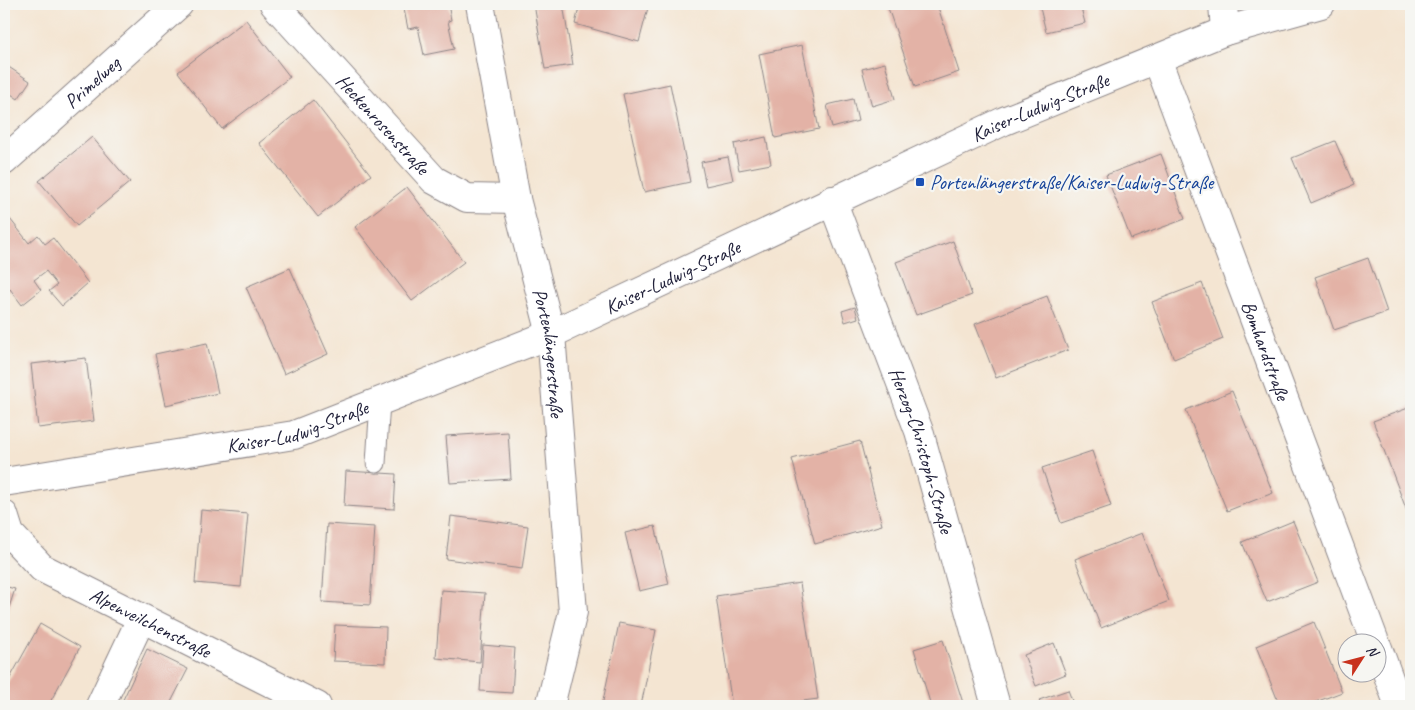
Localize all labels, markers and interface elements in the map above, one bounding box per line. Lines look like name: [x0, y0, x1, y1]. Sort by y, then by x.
street label: Primelweg: [59, 50, 127, 114]
street label: Kaiser-Ludwig-Straße: [967, 67, 1114, 148]
street label: Heckenrosenstraße: [330, 69, 436, 181]
place label: Portenlängerstraße/Kaiser-Ludwig-Straße: [930, 170, 1215, 195]
marker: Portenlängerstraße/Kaiser-Ludwig-Straße: [914, 176, 926, 188]
street label: Kaiser-Ludwig-Straße: [601, 234, 746, 320]
street label: Portenlängerstraße: [527, 286, 570, 420]
street label: Bomhardstraße: [1236, 297, 1296, 405]
street label: Herzog-Christoph-Straße: [883, 364, 959, 537]
street label: Kaiser-Ludwig-Straße: [225, 395, 373, 459]
street label: Alpenveilchenstraße: [86, 582, 216, 664]
north arrow: [1338, 632, 1388, 682]
text: N: [1363, 642, 1383, 661]

